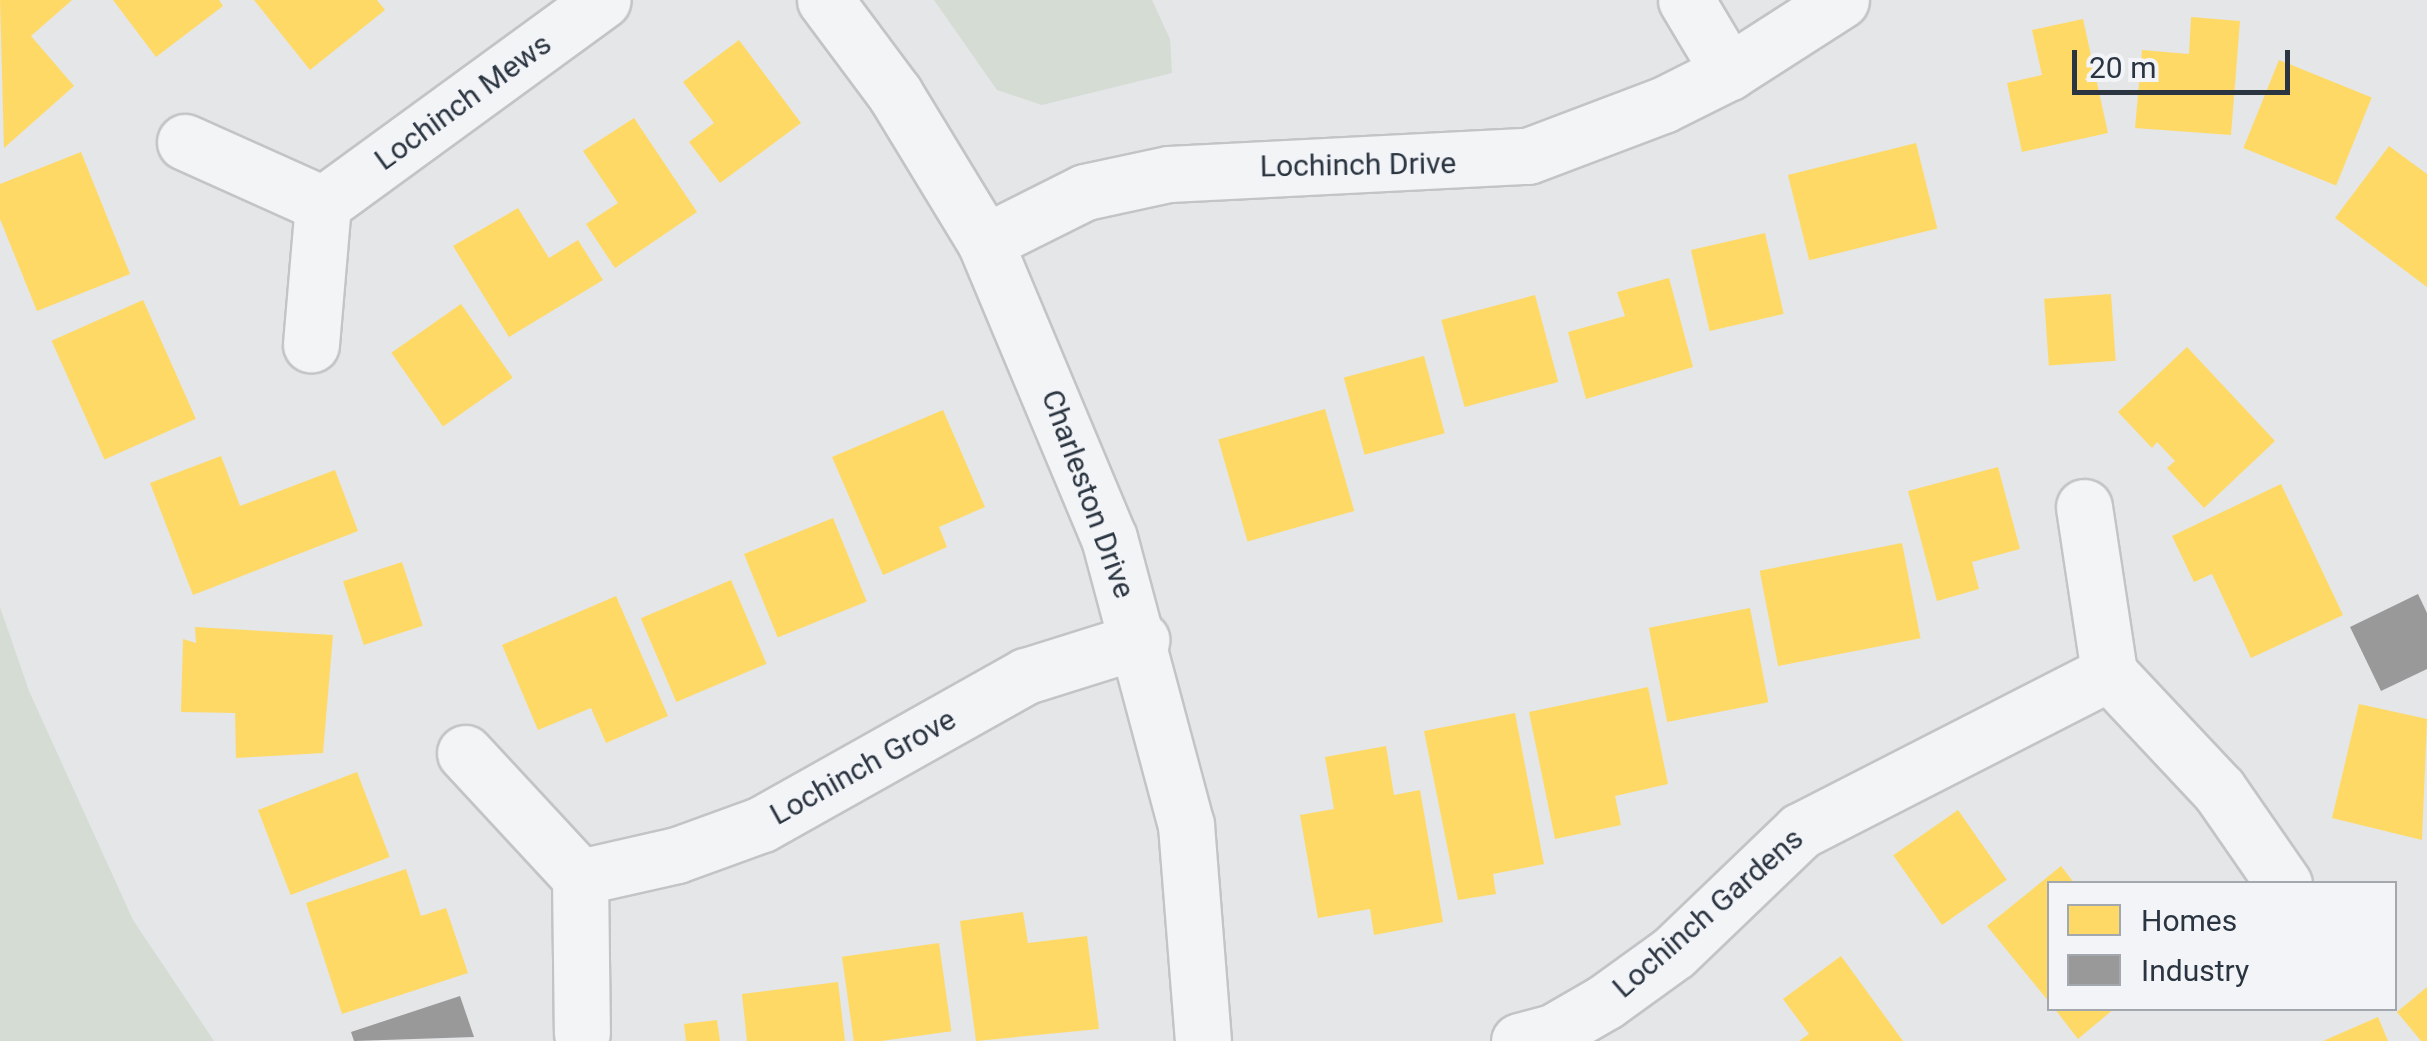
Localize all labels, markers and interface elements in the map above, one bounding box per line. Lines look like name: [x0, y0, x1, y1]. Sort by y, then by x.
street label: Lochinch Mews: [368, 26, 558, 178]
scale bar: [2077, 30, 2294, 92]
text: 20 m: [2089, 50, 2156, 85]
street label: Lochinch Drive: [1259, 145, 1457, 185]
street label: Charleston Drive: [1034, 385, 1142, 603]
street label: Lochinch Grove: [764, 701, 962, 833]
street label: Lochinch Gardens: [1605, 821, 1811, 1005]
legend: [2047, 881, 2397, 1011]
text: Homes: [2141, 903, 2237, 938]
text: Industry: [2141, 953, 2249, 988]

